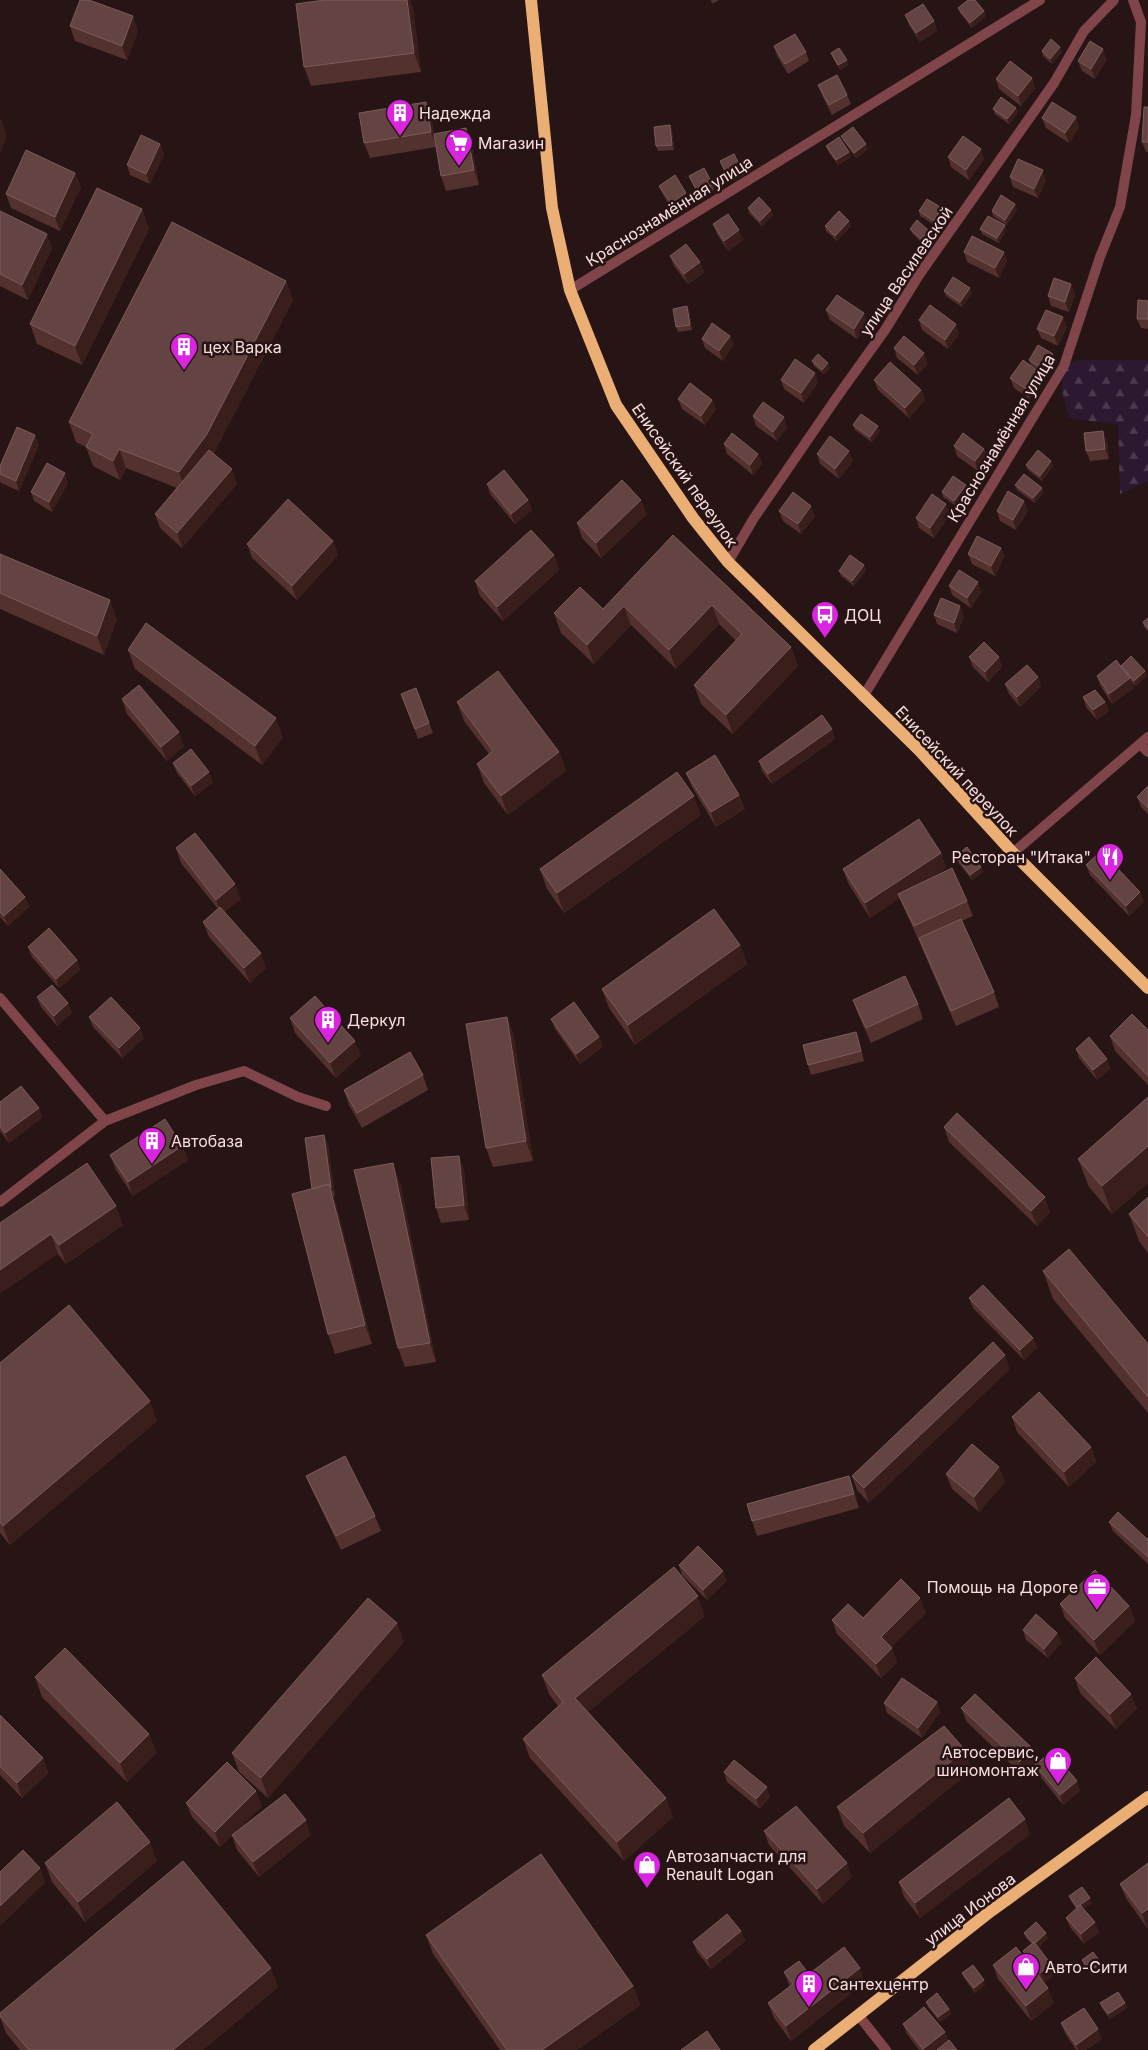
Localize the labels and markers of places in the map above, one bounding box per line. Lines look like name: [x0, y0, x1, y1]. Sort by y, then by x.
building icon: Надежда: [385, 98, 415, 137]
place label: Надежда: [419, 103, 491, 123]
supermarket icon: Магазин: [444, 128, 474, 167]
place label: Магазин: [478, 133, 544, 153]
building icon: цех Варка: [169, 332, 199, 371]
place label: цех Варка: [203, 337, 282, 357]
bus stop icon: ДОЦ: [810, 600, 840, 639]
place label: ДОЦ: [844, 605, 881, 625]
restaurant icon: Ресторан "Итака": [1095, 842, 1125, 881]
place label: Ресторан "Итака": [951, 847, 1091, 867]
building icon: Деркул: [313, 1005, 343, 1044]
place label: Деркул: [347, 1010, 405, 1030]
building icon: Автобаза: [137, 1126, 167, 1165]
place label: Автобаза: [171, 1131, 243, 1151]
office icon: Помощь на Дороге: [1082, 1572, 1112, 1611]
place label: Помощь на Дороге: [927, 1577, 1078, 1597]
place label: Автосервис, шиномонтаж: [937, 1742, 1039, 1780]
shop icon: Автосервис, шиномонтаж: [1043, 1746, 1073, 1785]
place label: Автозапчасти для Renault Logan: [666, 1846, 806, 1884]
shop icon: Автозапчасти для Renault Logan: [632, 1850, 662, 1889]
shop icon: Авто-Сити: [1011, 1952, 1041, 1991]
place label: Авто-Сити: [1045, 1957, 1128, 1977]
building icon: Сантехцентр: [794, 1969, 824, 2008]
place label: Сантехцентр: [828, 1974, 929, 1994]

